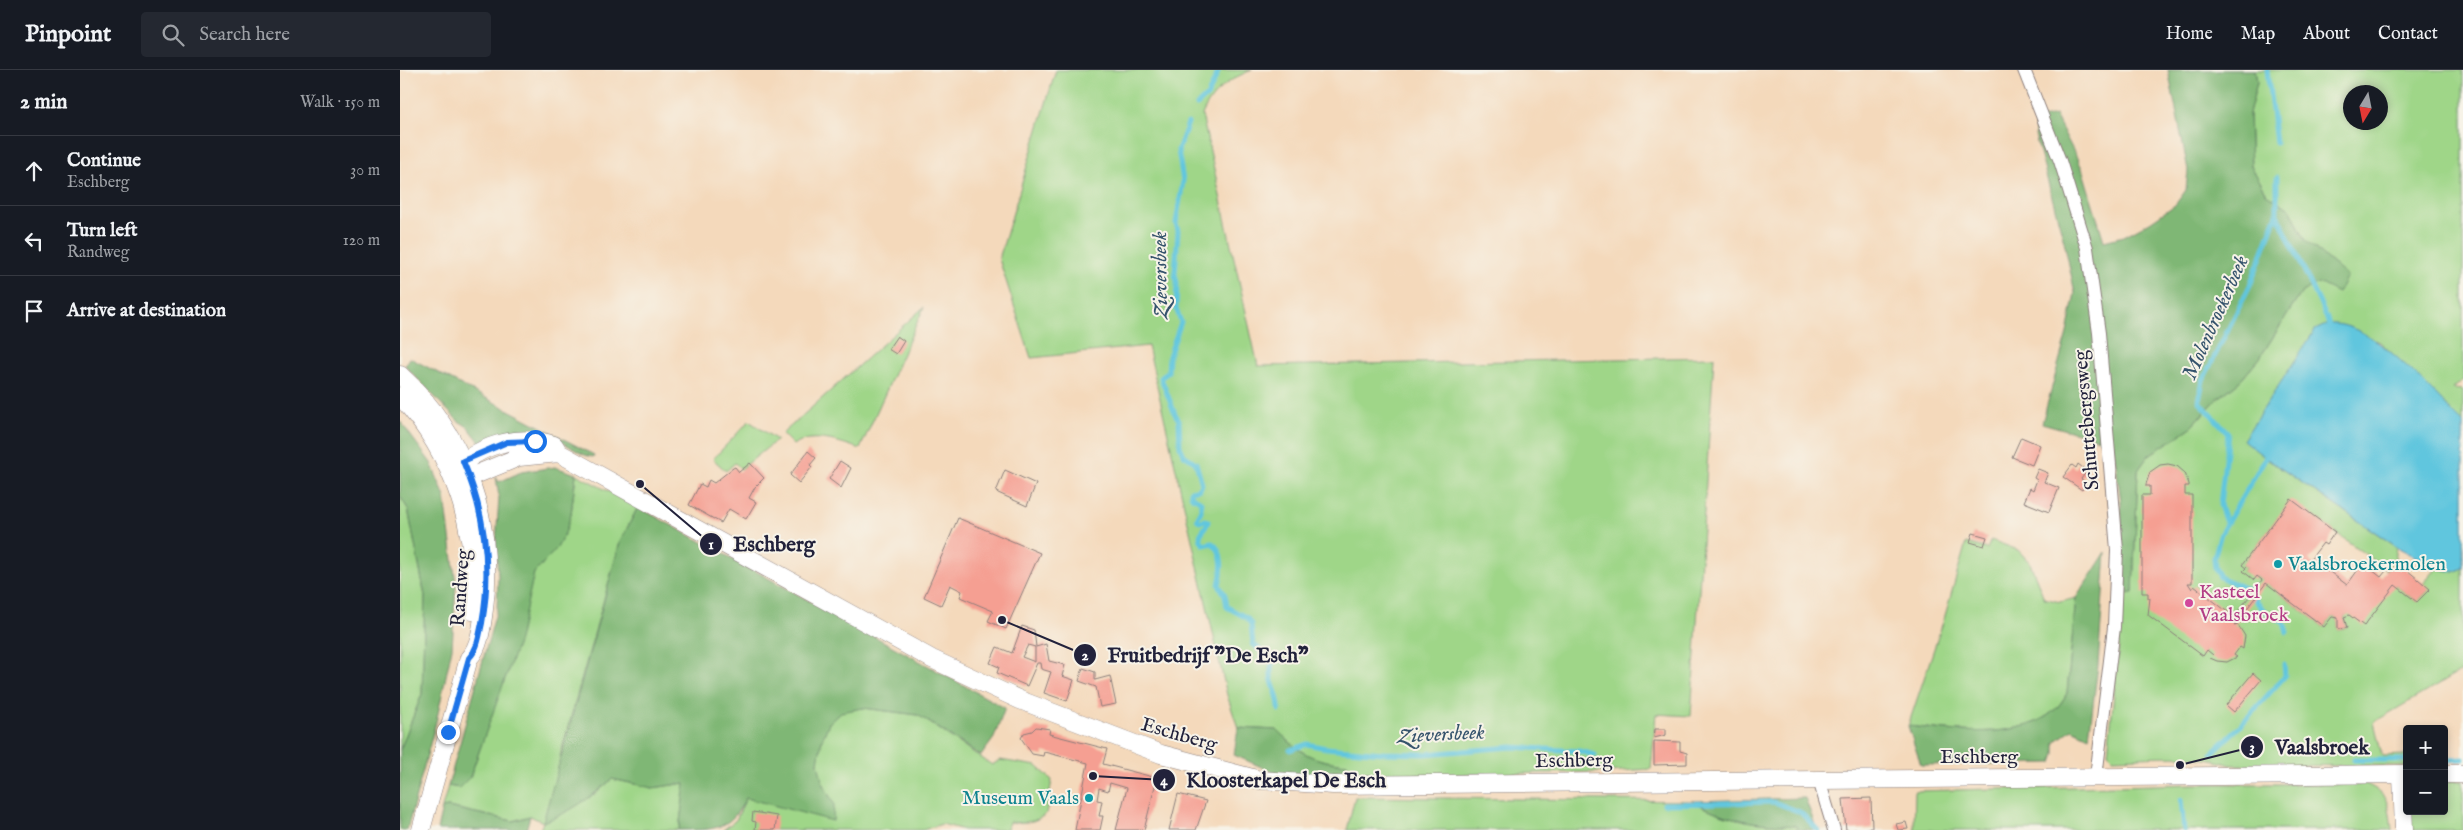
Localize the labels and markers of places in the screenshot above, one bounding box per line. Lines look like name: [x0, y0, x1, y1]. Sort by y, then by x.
callout: Eschberg: [698, 526, 825, 562]
place label: Vaalsbroekermolen: [2287, 552, 2446, 577]
marker: Vaalsbroekermolen: [2272, 558, 2284, 570]
place label: Kasteel Vaalsbroek: [2198, 580, 2290, 628]
marker: Kasteel Vaalsbroek: [2183, 597, 2195, 609]
callout: Fruitbedrijf "De Esch": [1072, 637, 1318, 673]
callout: Vaalsbroek: [2239, 729, 2379, 765]
callout: Kloosterkapel De Esch: [1151, 762, 1396, 798]
place label: Museum Vaals: [962, 786, 1079, 811]
marker: Museum Vaals: [1083, 792, 1095, 804]

